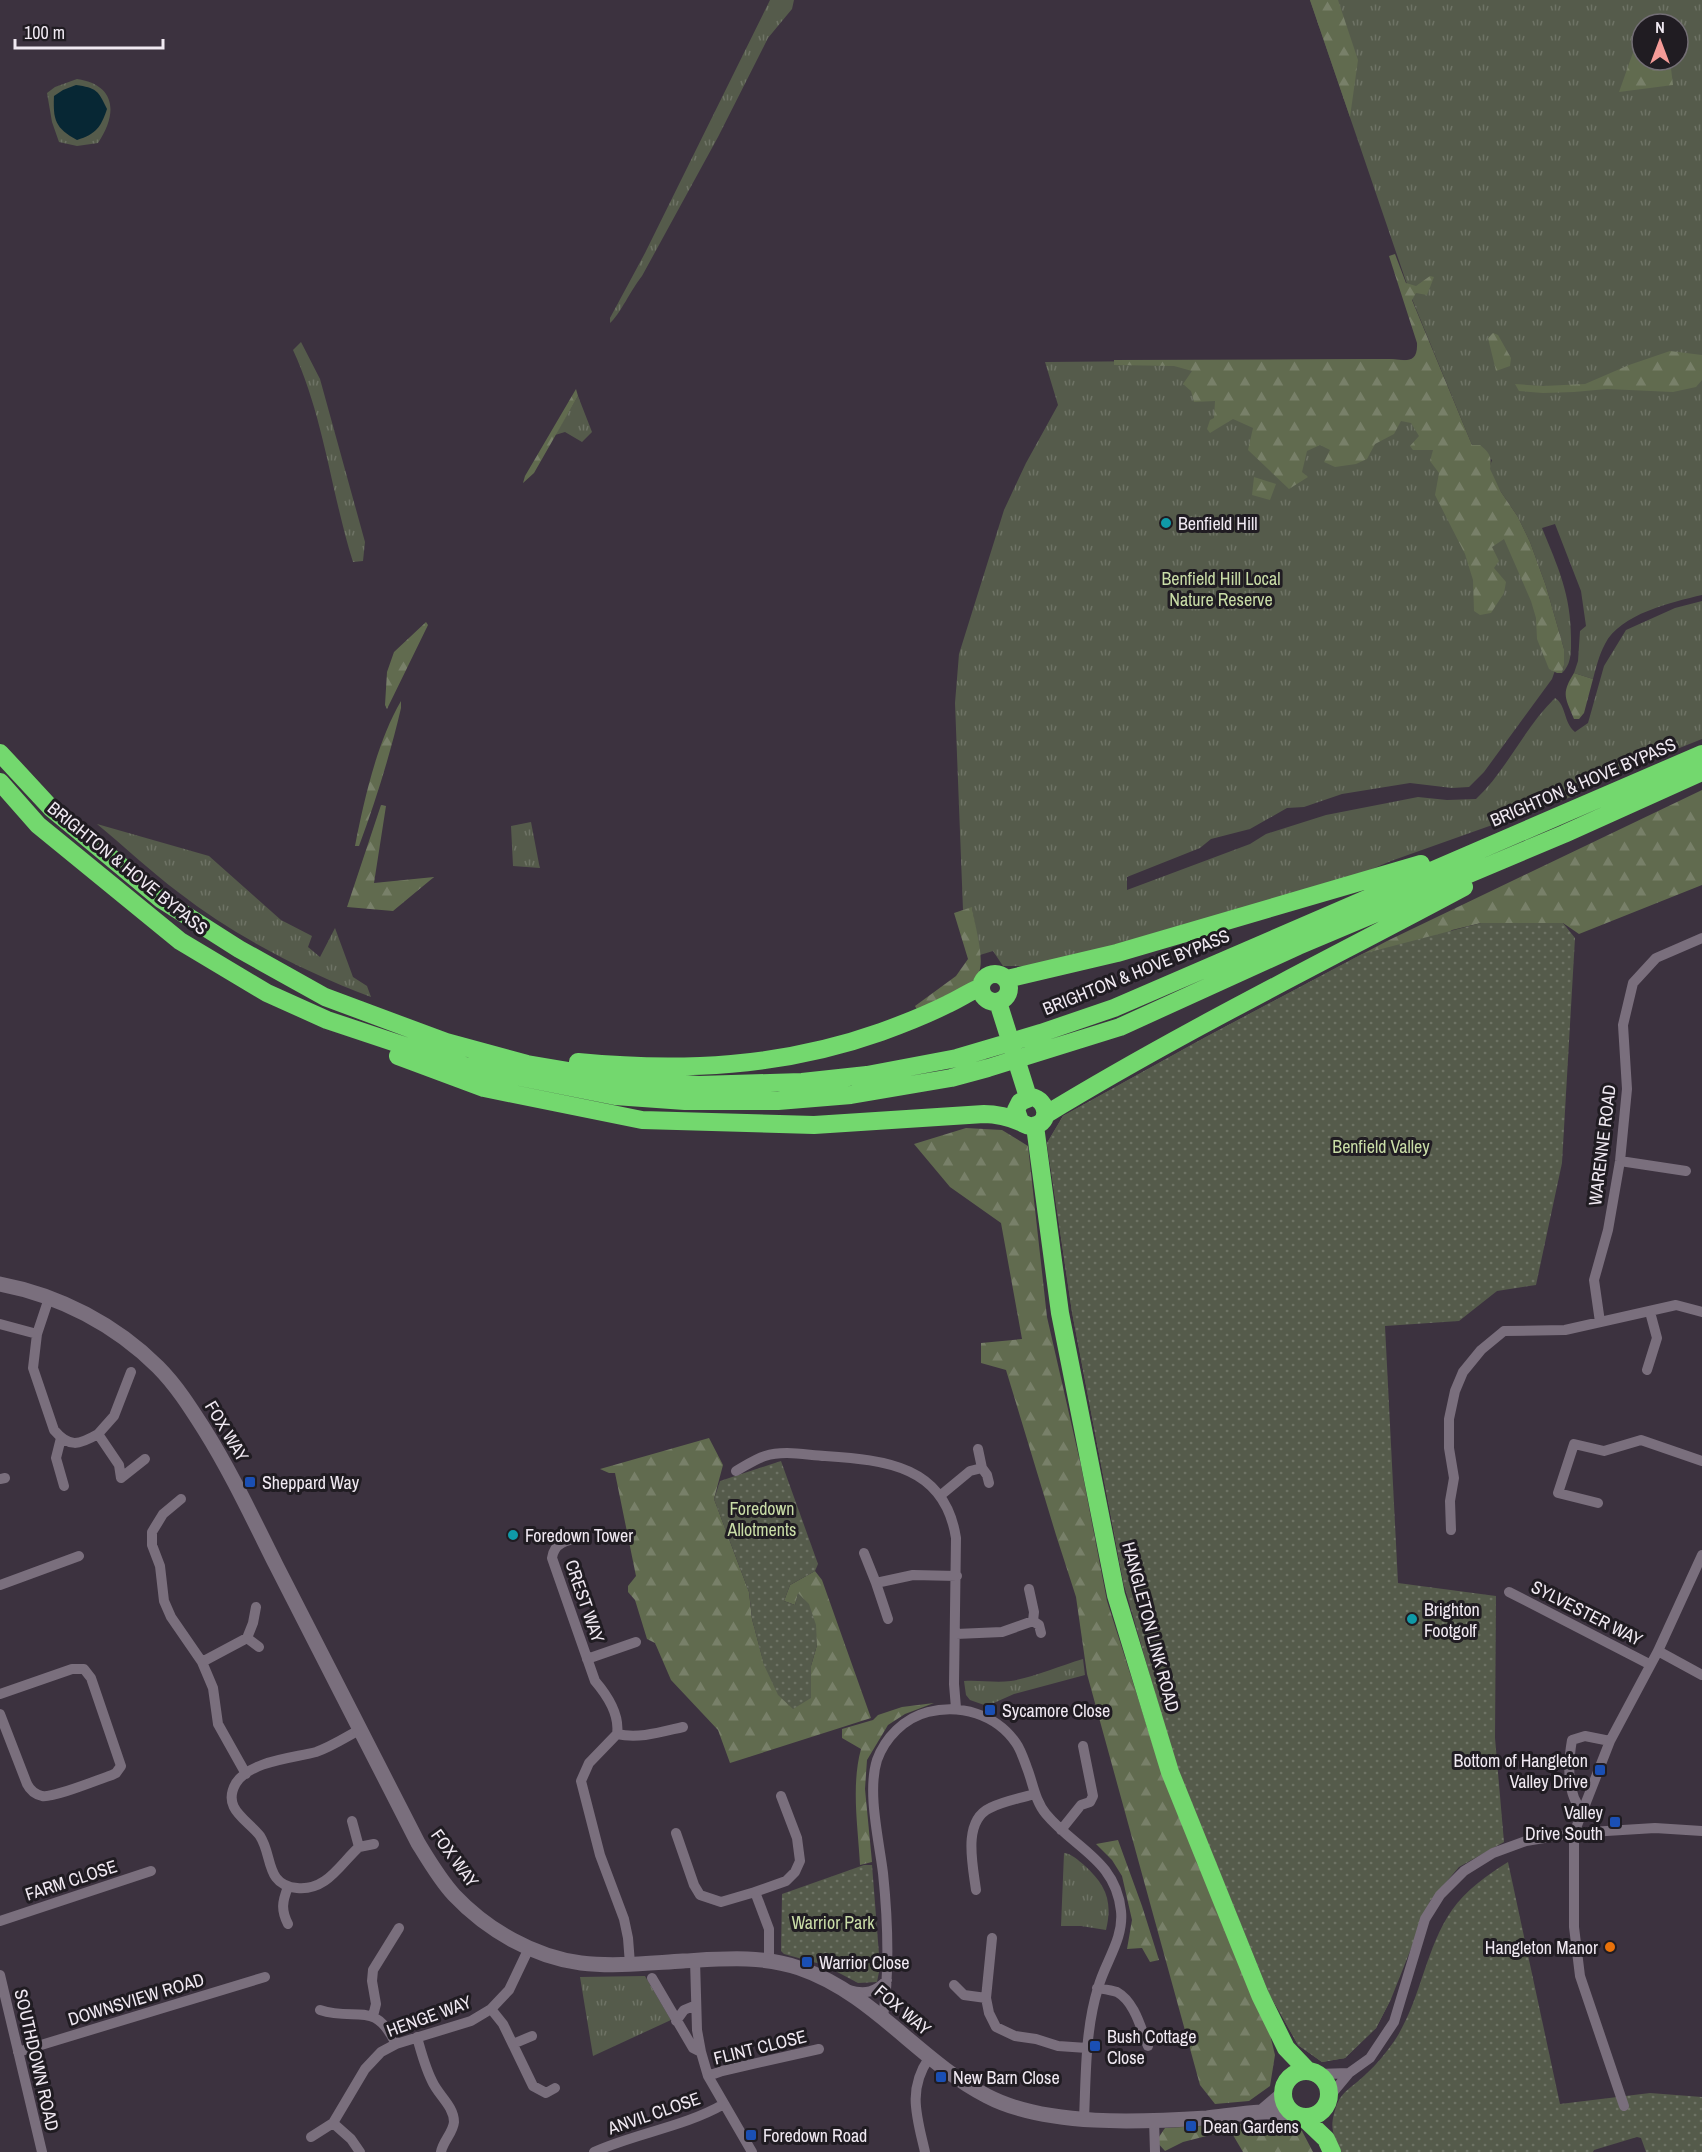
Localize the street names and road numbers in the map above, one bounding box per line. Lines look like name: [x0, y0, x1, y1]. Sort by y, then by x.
street label: BRIGHTON & HOVE BYPASS: [1486, 731, 1680, 833]
street label: BRIGHTON & HOVE BYPASS: [43, 795, 214, 941]
street label: BRIGHTON & HOVE BYPASS: [1039, 923, 1233, 1021]
street label: WARENNE ROAD: [1582, 1083, 1622, 1207]
street label: FOX WAY: [199, 1396, 255, 1466]
street label: HANGLETON LINK ROAD: [1116, 1539, 1186, 1715]
street label: CREST WAY: [559, 1556, 611, 1646]
street label: SYLVESTER WAY: [1527, 1574, 1647, 1652]
street label: FOX WAY: [425, 1824, 485, 1892]
street label: FARM CLOSE: [22, 1853, 120, 1907]
street label: DOWNSVIEW ROAD: [65, 1966, 207, 2032]
street label: FOX WAY: [870, 1979, 937, 2041]
street label: SOUTHDOWN ROAD: [8, 1986, 66, 2134]
street label: HENGE WAY: [383, 1989, 475, 2043]
street label: FLINT CLOSE: [711, 2023, 809, 2071]
street label: ANVIL CLOSE: [603, 2086, 704, 2141]

